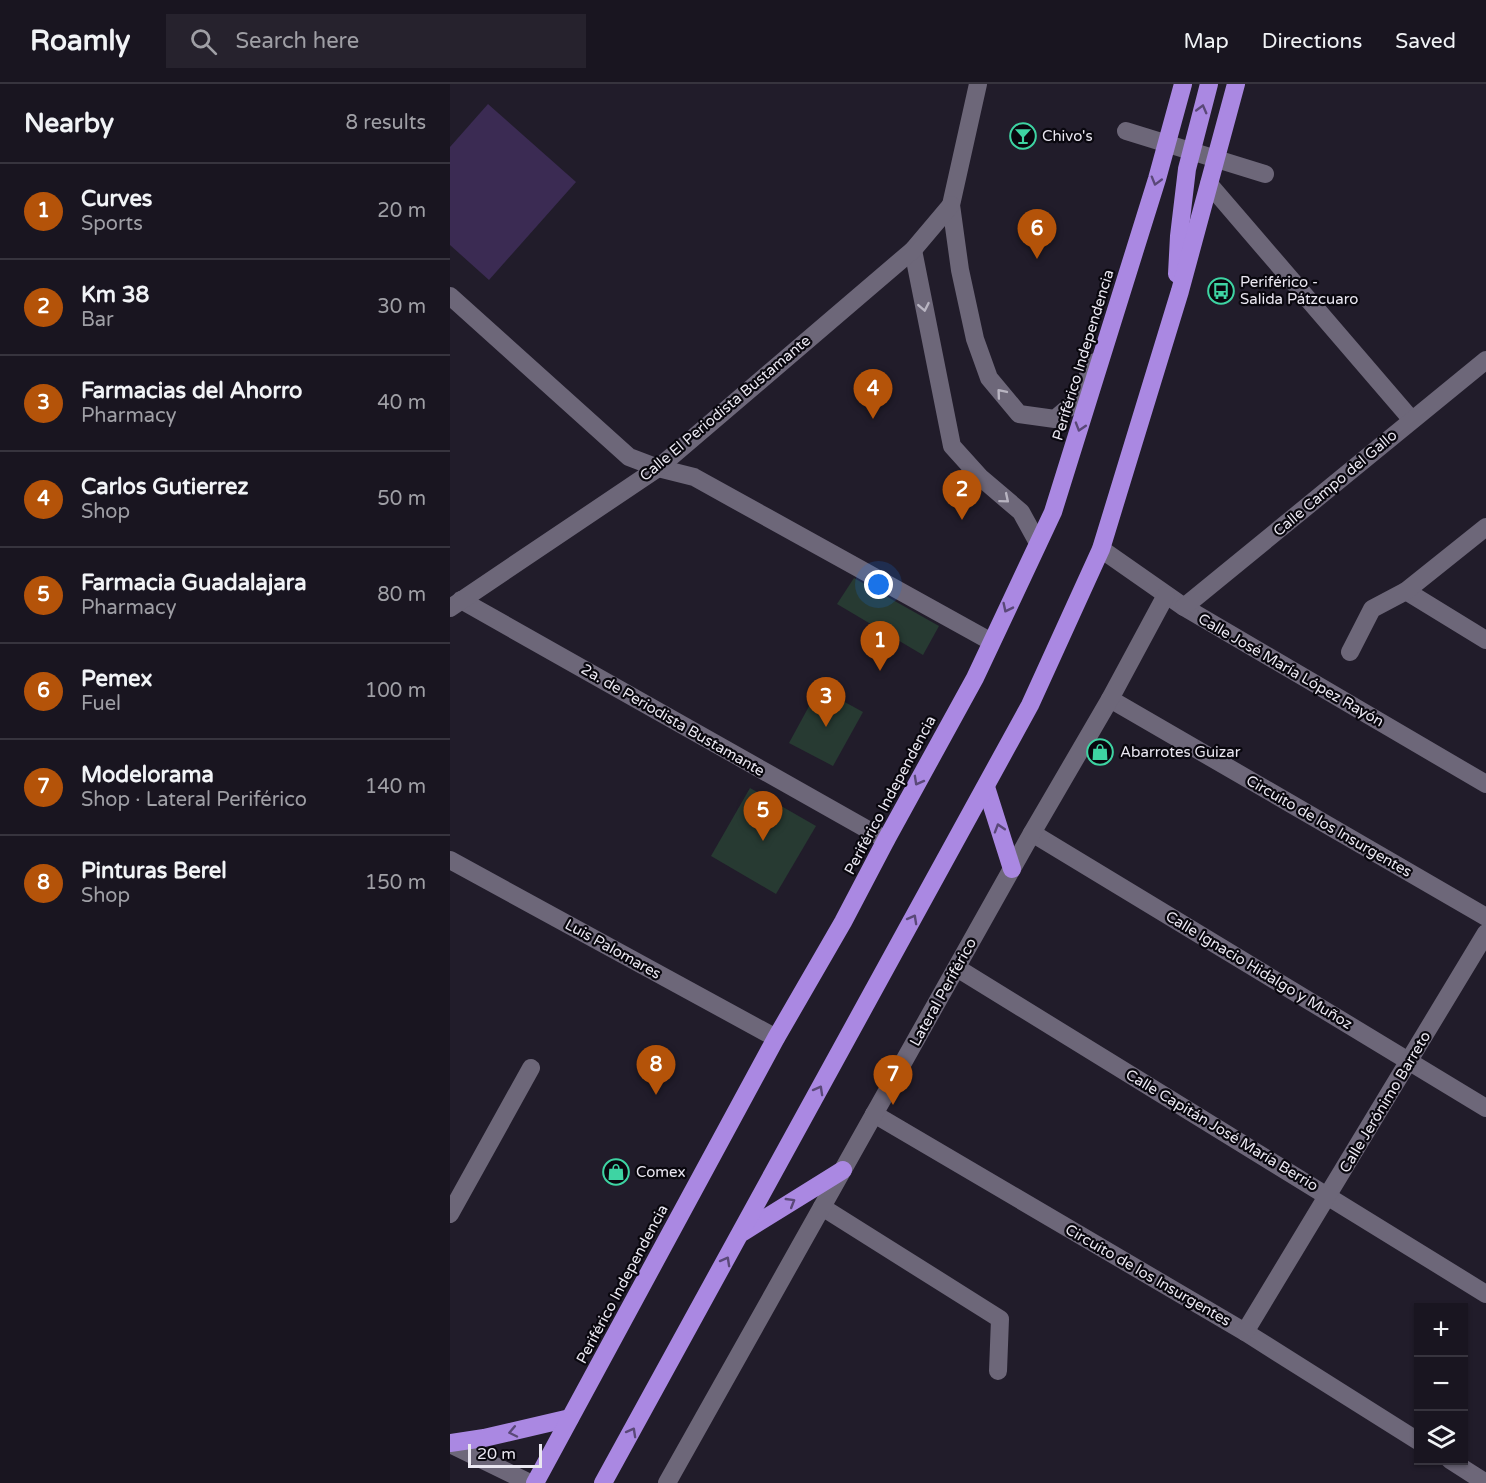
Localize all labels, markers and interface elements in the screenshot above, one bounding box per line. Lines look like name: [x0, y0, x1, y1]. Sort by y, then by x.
search box: [166, 14, 586, 68]
text: Roamly: [30, 24, 130, 58]
icon: search: [187, 25, 220, 58]
text: Search here: [235, 28, 359, 54]
text: Map: [1183, 29, 1229, 54]
text: Directions: [1262, 29, 1362, 54]
text: Saved: [1395, 29, 1456, 54]
one-way arrow: [1195, 104, 1208, 114]
text: Nearby: [24, 108, 114, 139]
text: 8 results: [346, 111, 426, 135]
bar icon: Chivo's: [1008, 121, 1038, 151]
place label: Chivo's: [1042, 127, 1093, 145]
one-way arrow: [1151, 175, 1163, 186]
text: Curves: [81, 186, 152, 212]
text: 1: [37, 199, 50, 223]
text: 20 m: [377, 199, 426, 223]
pin: 6: [1018, 210, 1056, 259]
text: Sports: [81, 212, 143, 236]
street label: Periférico Independencia: [1048, 267, 1118, 443]
place label: Periférico - Salida Pátzcuaro: [1240, 273, 1358, 308]
bus stop icon: Periférico - Salida Pátzcuaro: [1206, 276, 1236, 306]
text: Km 38: [81, 282, 149, 308]
text: 2: [37, 295, 50, 319]
text: 30 m: [377, 295, 426, 319]
one-way arrow: [917, 302, 930, 312]
text: Bar: [81, 308, 114, 332]
street label: Calle El Periodista Bustamante: [636, 331, 814, 485]
pin: 4: [854, 370, 892, 419]
text: Farmacias del Ahorro: [81, 378, 302, 404]
one-way arrow: [997, 389, 1008, 400]
text: 3: [37, 391, 50, 415]
text: 40 m: [377, 391, 426, 415]
text: Pharmacy: [81, 404, 176, 428]
one-way arrow: [1075, 421, 1087, 432]
street label: Calle Campo del Gallo: [1270, 426, 1400, 540]
pin: 2: [942, 470, 982, 520]
text: Carlos Gutierrez: [81, 474, 249, 500]
text: 4: [37, 487, 50, 511]
text: 50 m: [377, 487, 426, 511]
one-way arrow: [998, 491, 1009, 502]
text: Shop: [81, 500, 130, 524]
text: Farmacia Guadalajara: [81, 570, 307, 596]
your location: [864, 570, 893, 599]
text: 5: [37, 583, 50, 607]
text: 80 m: [377, 583, 426, 607]
text: Pharmacy: [81, 596, 176, 620]
one-way arrow: [1002, 601, 1014, 612]
street label: Calle José María López Rayón: [1195, 609, 1387, 731]
pin: 1: [860, 622, 900, 671]
street label: 2a. de Periodista Bustamante: [578, 660, 768, 780]
text: Pemex: [81, 666, 152, 692]
pin: 3: [806, 678, 845, 727]
text: 6: [37, 679, 50, 703]
text: 100 m: [365, 679, 426, 703]
text: Fuel: [81, 692, 121, 716]
street label: Periférico Independencia: [840, 712, 940, 878]
shop icon: Abarrotes Guizar: [1085, 737, 1115, 767]
place label: Abarrotes Guizar: [1120, 743, 1241, 761]
text: Modelorama: [81, 762, 214, 788]
street label: Circuito de los Insurgentes: [1243, 771, 1415, 881]
text: 7: [37, 775, 50, 799]
text: 140 m: [365, 775, 426, 799]
one-way arrow: [914, 775, 925, 785]
text: Shop · Lateral Periférico: [81, 788, 307, 812]
pin: 5: [744, 792, 782, 841]
one-way arrow: [994, 823, 1006, 834]
text: Pinturas Berel: [81, 858, 227, 884]
text: 8: [37, 871, 50, 895]
text: 150 m: [365, 871, 426, 895]
text: Shop: [81, 884, 130, 908]
street label: Calle Ignacio Hidalgo y Muñoz: [1162, 907, 1356, 1033]
street label: Luis Palomares: [562, 915, 664, 983]
one-way arrow: [906, 915, 917, 925]
street label: Lateral Periférico: [906, 935, 980, 1049]
street label: Calle Jerónimo Barreto: [1336, 1028, 1434, 1176]
pin: 8: [636, 1046, 676, 1095]
pin: 7: [874, 1056, 912, 1105]
street label: Calle Capitán José María Berrio: [1122, 1065, 1322, 1195]
one-way arrow: [812, 1086, 823, 1096]
shop icon: Comex: [601, 1157, 631, 1187]
place label: Comex: [636, 1163, 686, 1181]
one-way arrow: [785, 1198, 795, 1210]
street label: Periférico Independencia: [572, 1201, 672, 1367]
street label: Circuito de los Insurgentes: [1062, 1220, 1234, 1330]
one-way arrow: [718, 1257, 730, 1267]
map controls: [1414, 1303, 1468, 1465]
button: +: [1414, 1303, 1468, 1357]
button: −: [1414, 1357, 1468, 1411]
button: layers: [1414, 1411, 1468, 1465]
one-way arrow: [508, 1424, 518, 1437]
one-way arrow: [625, 1428, 636, 1438]
scale bar: [468, 1441, 542, 1468]
text: 20 m: [477, 1444, 516, 1464]

